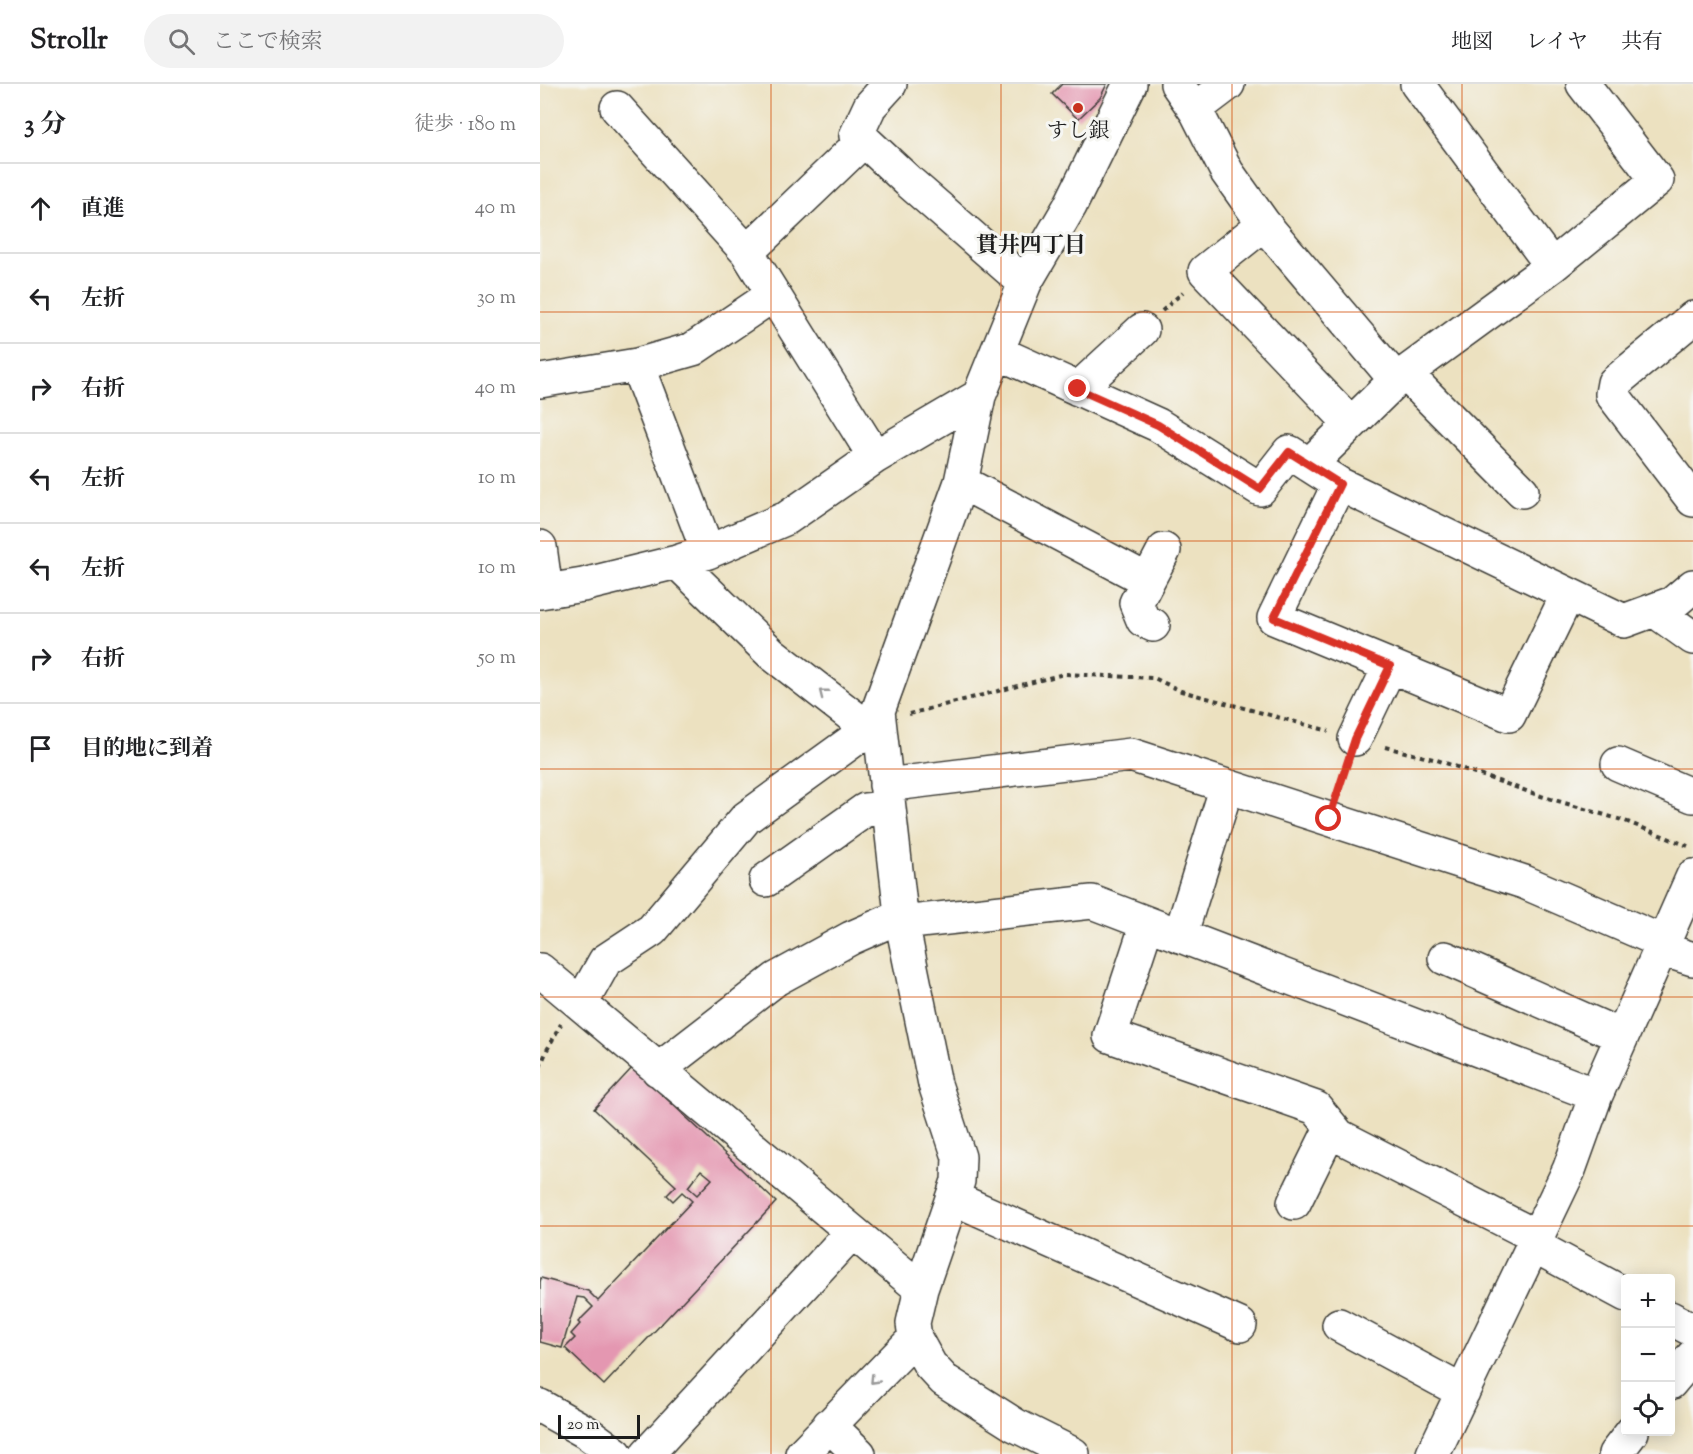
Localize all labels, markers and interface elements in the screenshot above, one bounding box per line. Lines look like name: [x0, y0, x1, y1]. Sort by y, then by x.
search box: [144, 14, 564, 68]
text: Strollr: [30, 21, 108, 61]
icon: search: [165, 25, 198, 58]
text: ここで検索: [213, 27, 323, 59]
text: 地図: [1451, 28, 1493, 58]
text: レイヤ: [1526, 28, 1588, 58]
text: 共有: [1621, 28, 1663, 58]
marker: すし銀: [1071, 101, 1085, 115]
text: 3 分: [24, 107, 66, 144]
text: 徒歩 · 180 m: [414, 111, 516, 140]
place label: すし銀: [1047, 117, 1110, 147]
icon: ahead: [24, 192, 57, 225]
text: 直進: [81, 194, 125, 226]
text: 40 m: [475, 194, 516, 223]
district label: 貫井四丁目: [976, 231, 1086, 263]
icon: left: [24, 282, 57, 315]
text: 左折: [81, 284, 125, 316]
text: 30 m: [477, 284, 516, 313]
icon: right: [24, 372, 57, 405]
text: 右折: [81, 374, 125, 406]
text: 40 m: [475, 374, 516, 403]
route end: [1064, 375, 1090, 401]
icon: left: [24, 462, 57, 495]
text: 左折: [81, 464, 125, 496]
text: 10 m: [478, 464, 516, 493]
icon: left: [24, 552, 57, 585]
text: 左折: [81, 554, 125, 586]
text: 10 m: [478, 554, 516, 583]
icon: right: [24, 642, 57, 675]
text: 右折: [81, 644, 125, 676]
text: 50 m: [478, 644, 516, 673]
one-way arrow: [819, 689, 830, 700]
icon: arrive: [24, 732, 57, 765]
text: 目的地に到着: [81, 734, 213, 766]
route start: [1315, 805, 1341, 831]
map controls: [1621, 1274, 1675, 1436]
button: +: [1621, 1274, 1675, 1328]
button: −: [1621, 1328, 1675, 1382]
one-way arrow: [870, 1372, 881, 1383]
button: locate: [1621, 1382, 1675, 1436]
scale bar: [558, 1412, 640, 1440]
text: 20 m: [567, 1414, 600, 1437]

